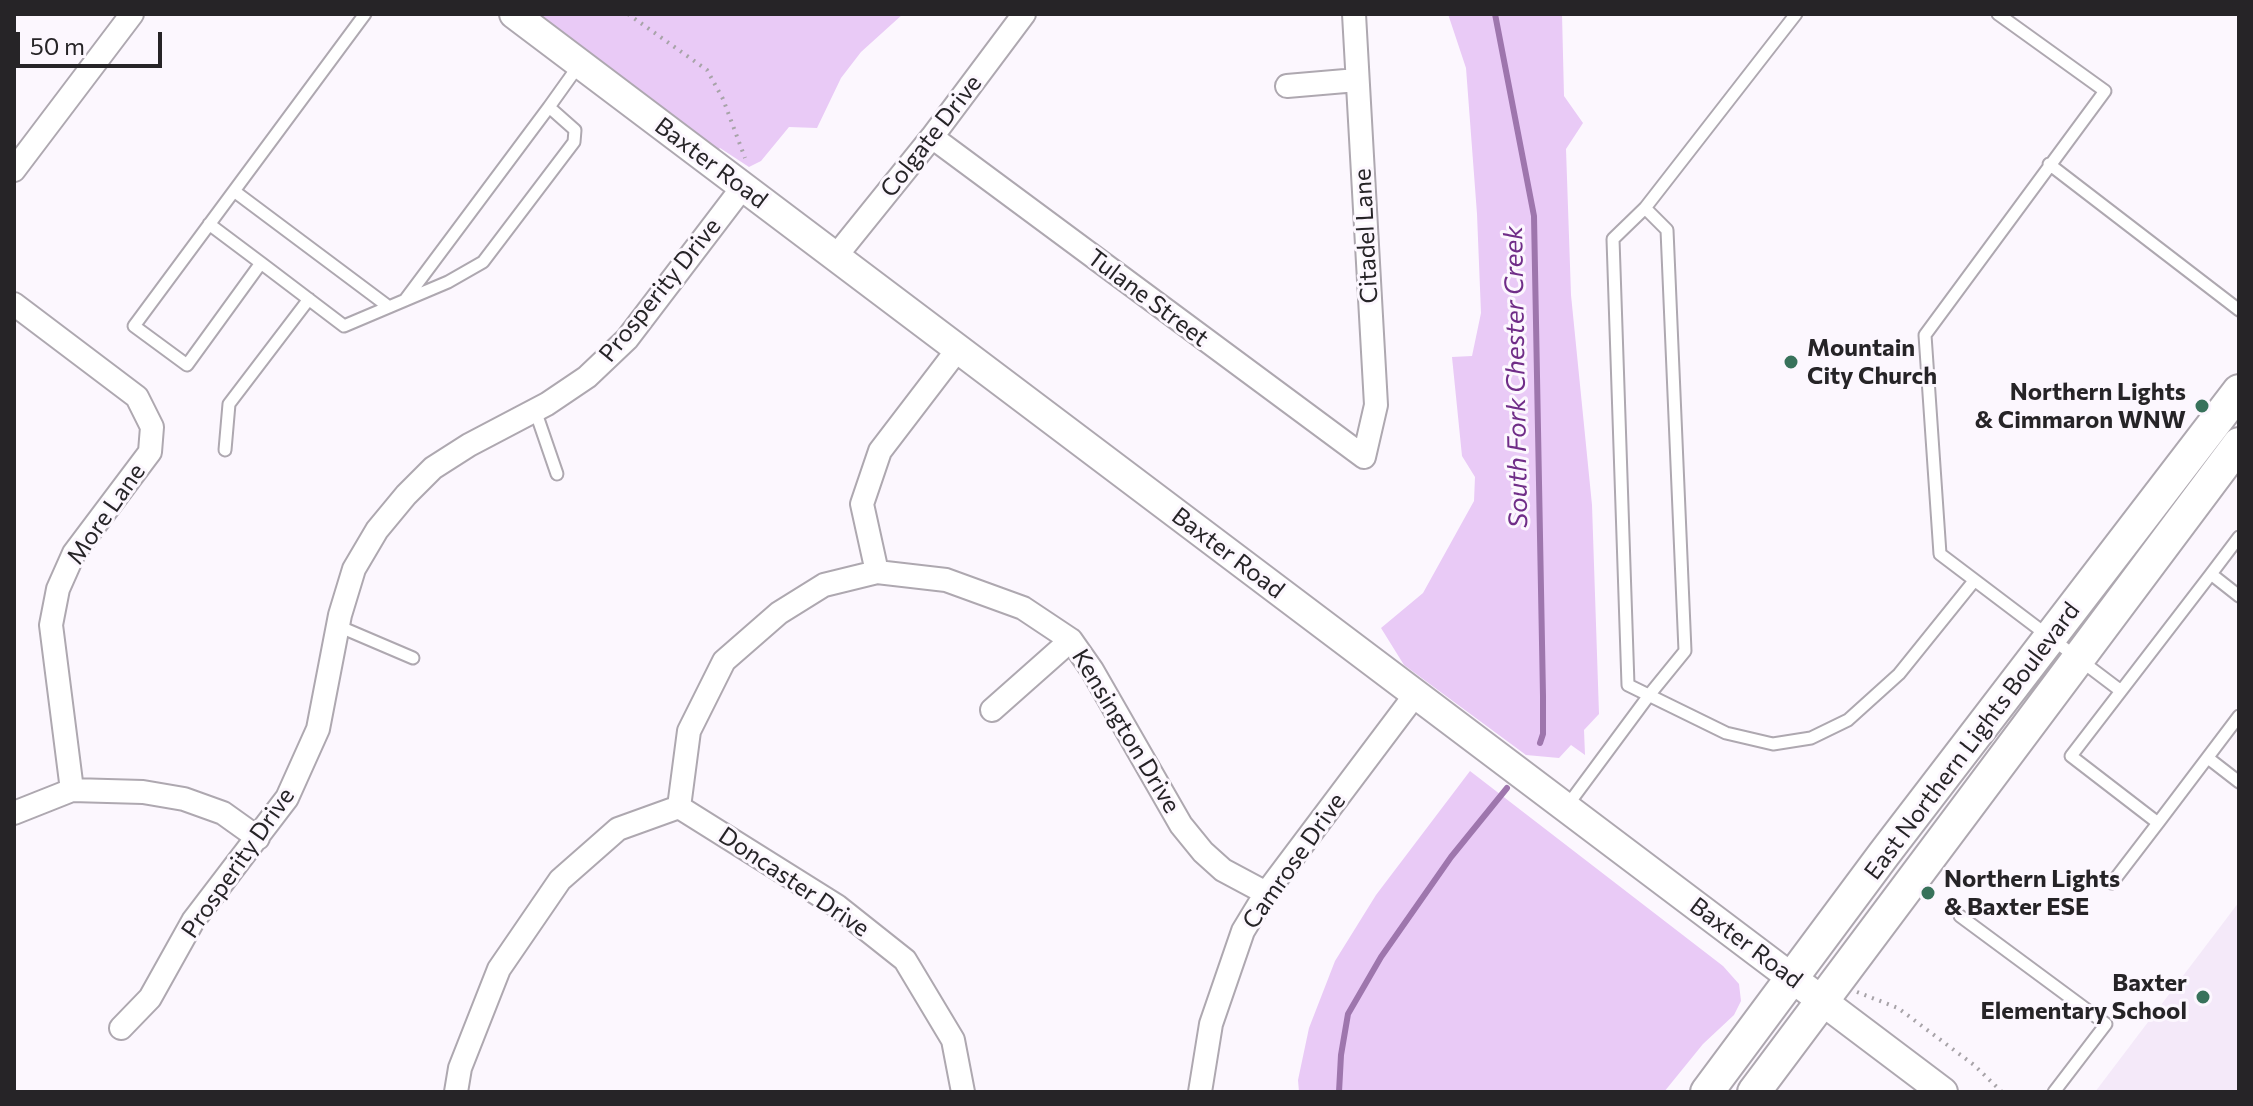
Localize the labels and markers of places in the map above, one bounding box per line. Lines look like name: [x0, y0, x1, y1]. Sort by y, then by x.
place label: Mountain City Church: [1807, 334, 1937, 390]
marker: Mountain City Church: [1782, 353, 1800, 371]
place label: Northern Lights & Cimmaron WNW: [1975, 378, 2186, 434]
marker: Northern Lights & Cimmaron WNW: [2193, 397, 2211, 415]
place label: Northern Lights & Baxter ESE: [1944, 865, 2120, 921]
marker: Northern Lights & Baxter ESE: [1919, 884, 1937, 902]
place label: Baxter Elementary School: [1980, 969, 2187, 1025]
marker: Baxter Elementary School: [2194, 988, 2212, 1006]

